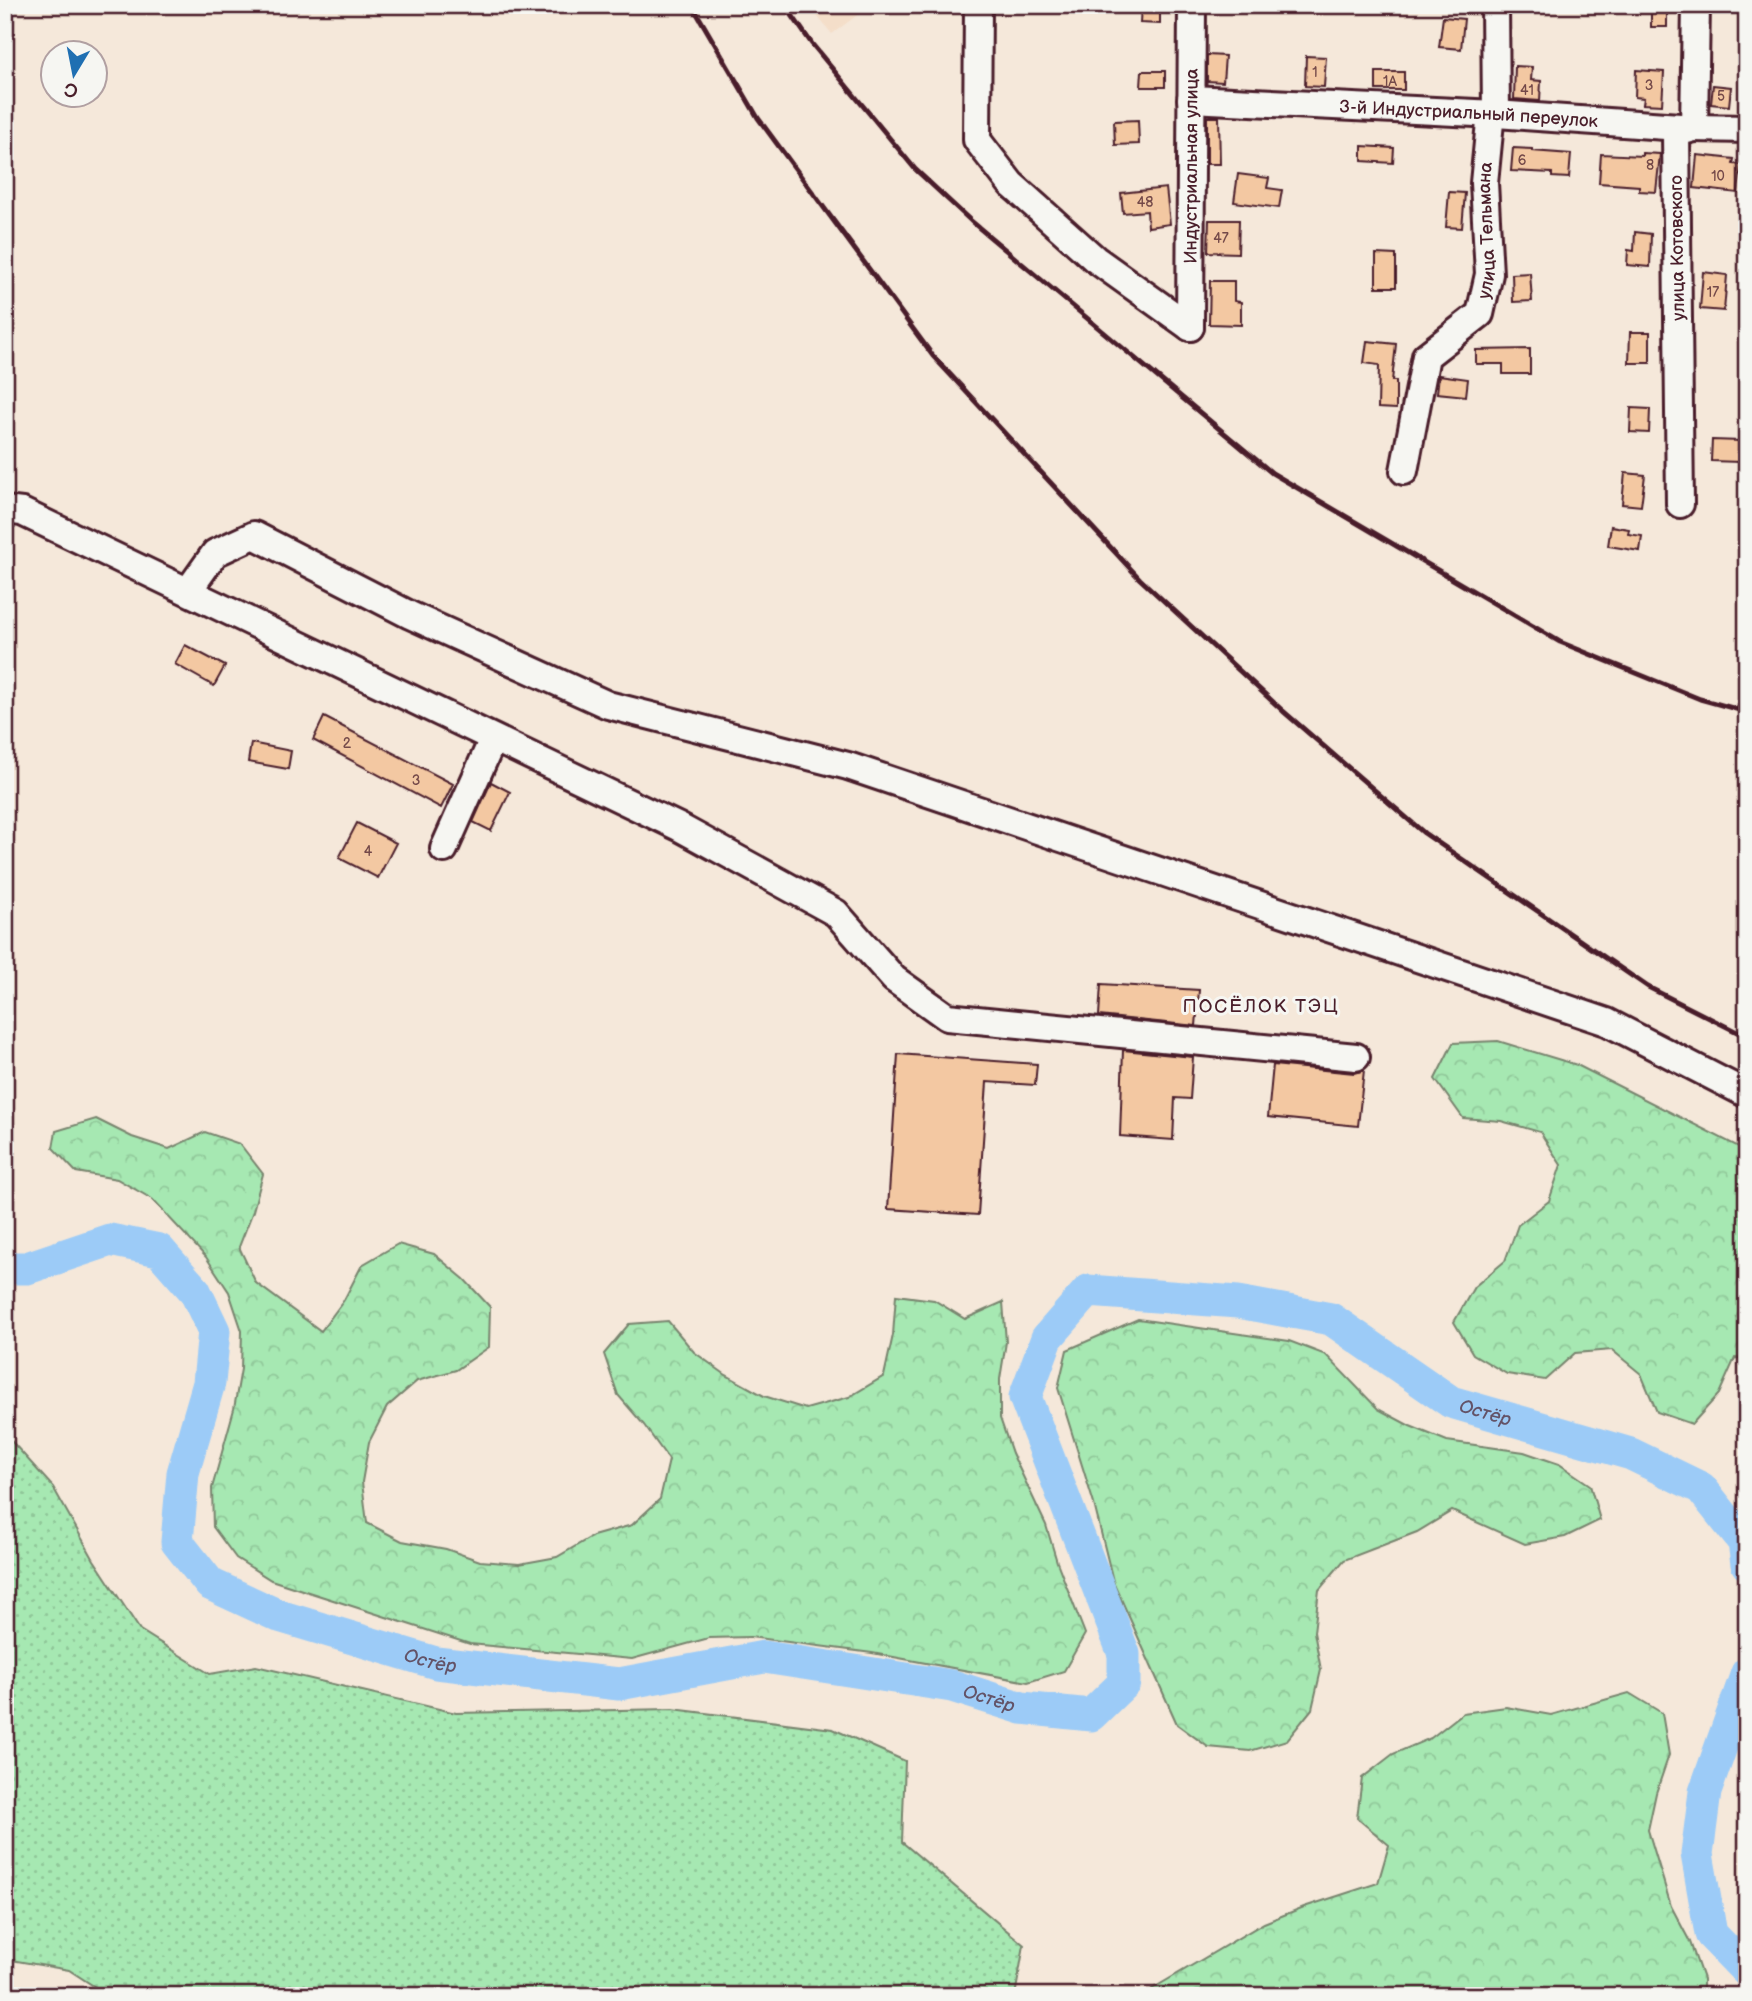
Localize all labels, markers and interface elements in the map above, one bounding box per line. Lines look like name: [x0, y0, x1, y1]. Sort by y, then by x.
north arrow: [38, 38, 108, 108]
house number: 1: [1312, 64, 1318, 81]
street label: Индустриальная улица: [1180, 68, 1203, 264]
house number: 1А: [1383, 73, 1397, 90]
text: С: [63, 77, 80, 102]
house number: 3: [1645, 77, 1653, 94]
house number: 41: [1520, 82, 1534, 99]
house number: 5: [1717, 88, 1725, 105]
street label: 3-й Индустриальный переулок: [1339, 96, 1599, 132]
house number: 6: [1518, 152, 1527, 169]
house number: 8: [1646, 157, 1654, 174]
street label: улица Тельмана: [1474, 161, 1500, 301]
house number: 10: [1711, 168, 1725, 185]
street label: улица Котовского: [1666, 175, 1689, 321]
house number: 48: [1137, 194, 1153, 211]
house number: 47: [1213, 230, 1229, 247]
house number: 17: [1707, 284, 1719, 301]
house number: 2: [343, 735, 352, 752]
house number: 3: [412, 772, 420, 789]
house number: 4: [364, 843, 373, 860]
district label: ПОСЁЛОК ТЭЦ: [1182, 995, 1340, 1018]
water label: Остёр: [1456, 1395, 1514, 1432]
water label: Остёр: [401, 1644, 458, 1678]
water label: Остёр: [960, 1680, 1018, 1718]

